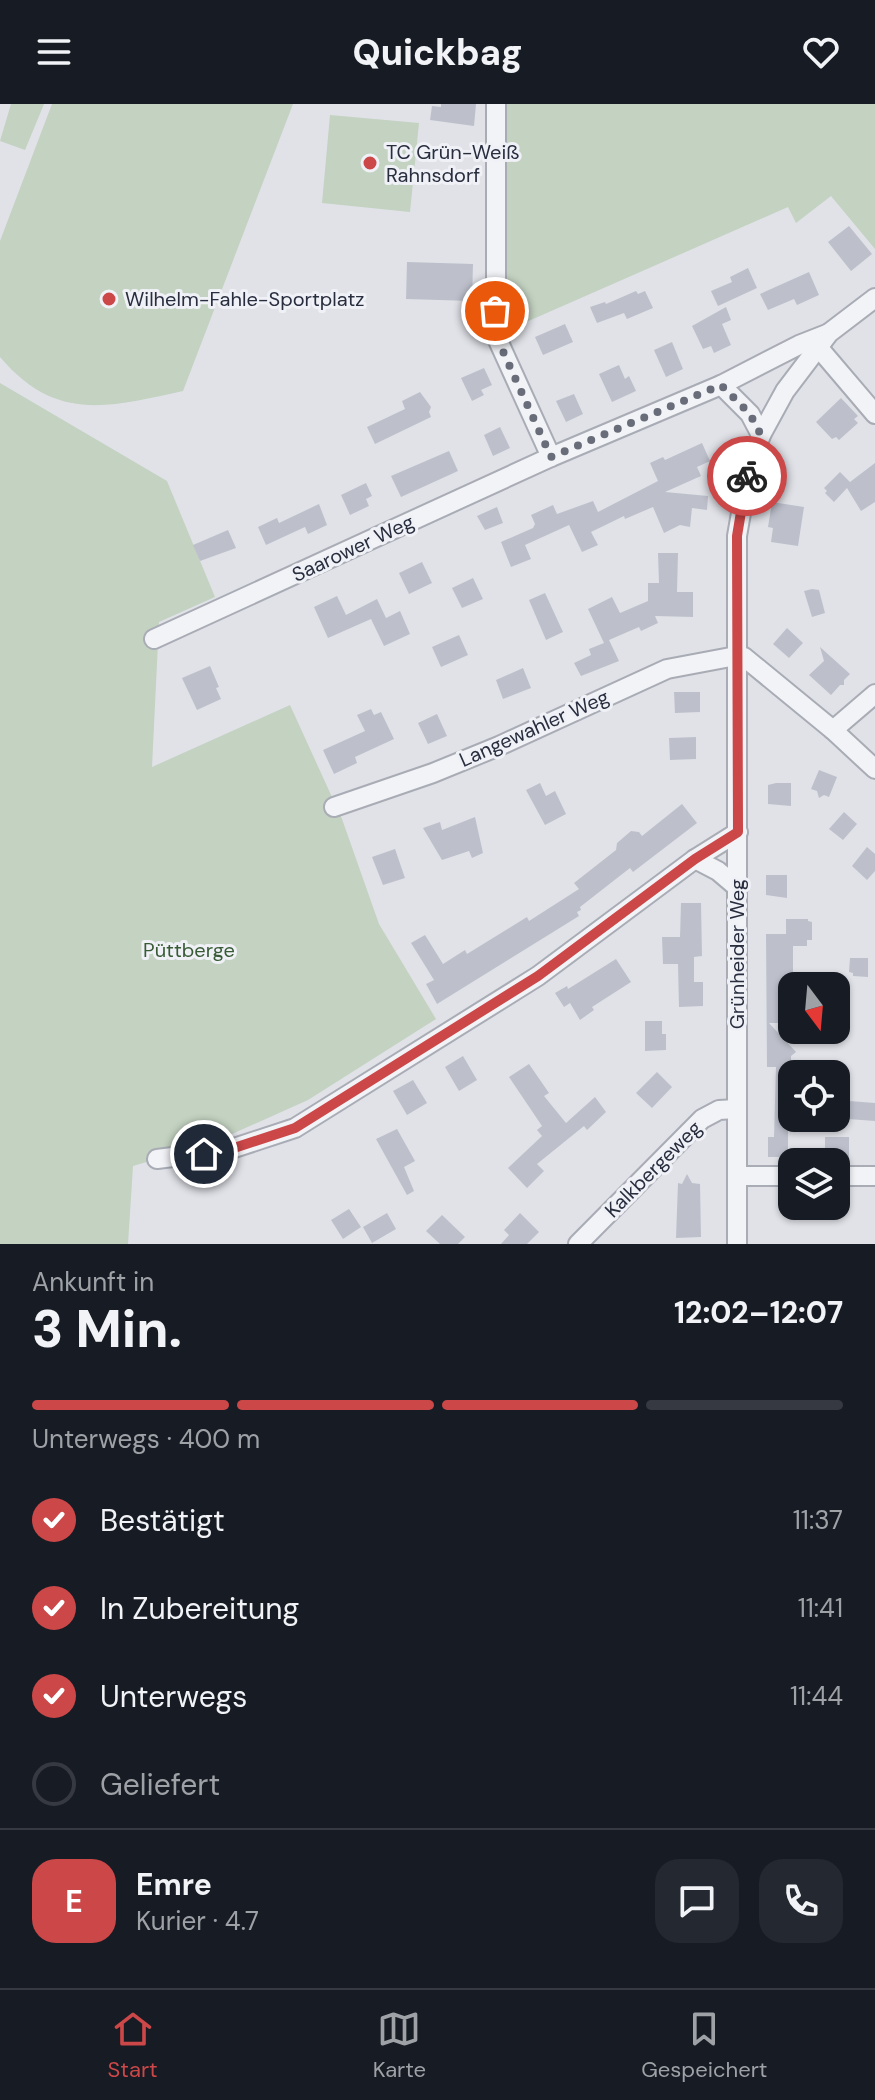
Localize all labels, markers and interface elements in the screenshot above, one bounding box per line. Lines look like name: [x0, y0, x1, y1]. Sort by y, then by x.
text: Quickbag: [352, 29, 523, 76]
icon: menu: [32, 30, 76, 74]
icon: heart: [799, 30, 843, 74]
place label: TC Grün-Weiß Rahnsdorf: [386, 139, 519, 188]
marker: TC Grün-Weiß Rahnsdorf: [361, 154, 379, 172]
pin: [461, 277, 529, 345]
place label: Wilhelm-Fahle-Sportplatz: [125, 286, 364, 312]
icon: bag: [473, 289, 517, 333]
marker: Wilhelm-Fahle-Sportplatz: [100, 290, 118, 308]
courier: [707, 436, 787, 516]
icon: bike: [725, 454, 769, 498]
street label: Saarower Weg: [288, 508, 418, 588]
street label: Langewahler Weg: [455, 683, 613, 773]
street label: Grünheider Weg: [724, 879, 750, 1029]
park label: Püttberge: [143, 937, 235, 963]
north arrow: [778, 972, 850, 1044]
map controls: [778, 972, 850, 1220]
button: locate: [778, 1060, 850, 1132]
street label: Kalkbergeweg: [599, 1115, 707, 1223]
pin: [170, 1120, 238, 1188]
icon: home: [182, 1132, 226, 1176]
button: layers: [778, 1148, 850, 1220]
text: Ankunft in: [32, 1265, 154, 1299]
text: 12:02–12:07: [674, 1293, 843, 1332]
text: 3 Min.: [32, 1295, 182, 1363]
text: Unterwegs · 400 m: [32, 1422, 260, 1456]
icon: check: [32, 1498, 76, 1542]
text: Bestätigt: [100, 1501, 225, 1540]
text: 11:37: [793, 1503, 843, 1537]
icon: check: [32, 1586, 76, 1630]
text: In Zubereitung: [100, 1589, 299, 1628]
text: 11:41: [798, 1591, 843, 1625]
icon: check: [32, 1674, 76, 1718]
text: Unterwegs: [100, 1677, 247, 1716]
text: 11:44: [790, 1679, 843, 1713]
text: Geliefert: [100, 1765, 220, 1804]
button: chat: [655, 1859, 739, 1943]
button: phone: [759, 1859, 843, 1943]
text: Emre: [136, 1865, 212, 1904]
text: E: [65, 1882, 83, 1921]
text: Kurier · 4.7: [136, 1904, 259, 1938]
tab: Start: [108, 2007, 158, 2084]
tab: Karte: [373, 2007, 426, 2084]
tab: Gespeichert: [641, 2007, 767, 2084]

